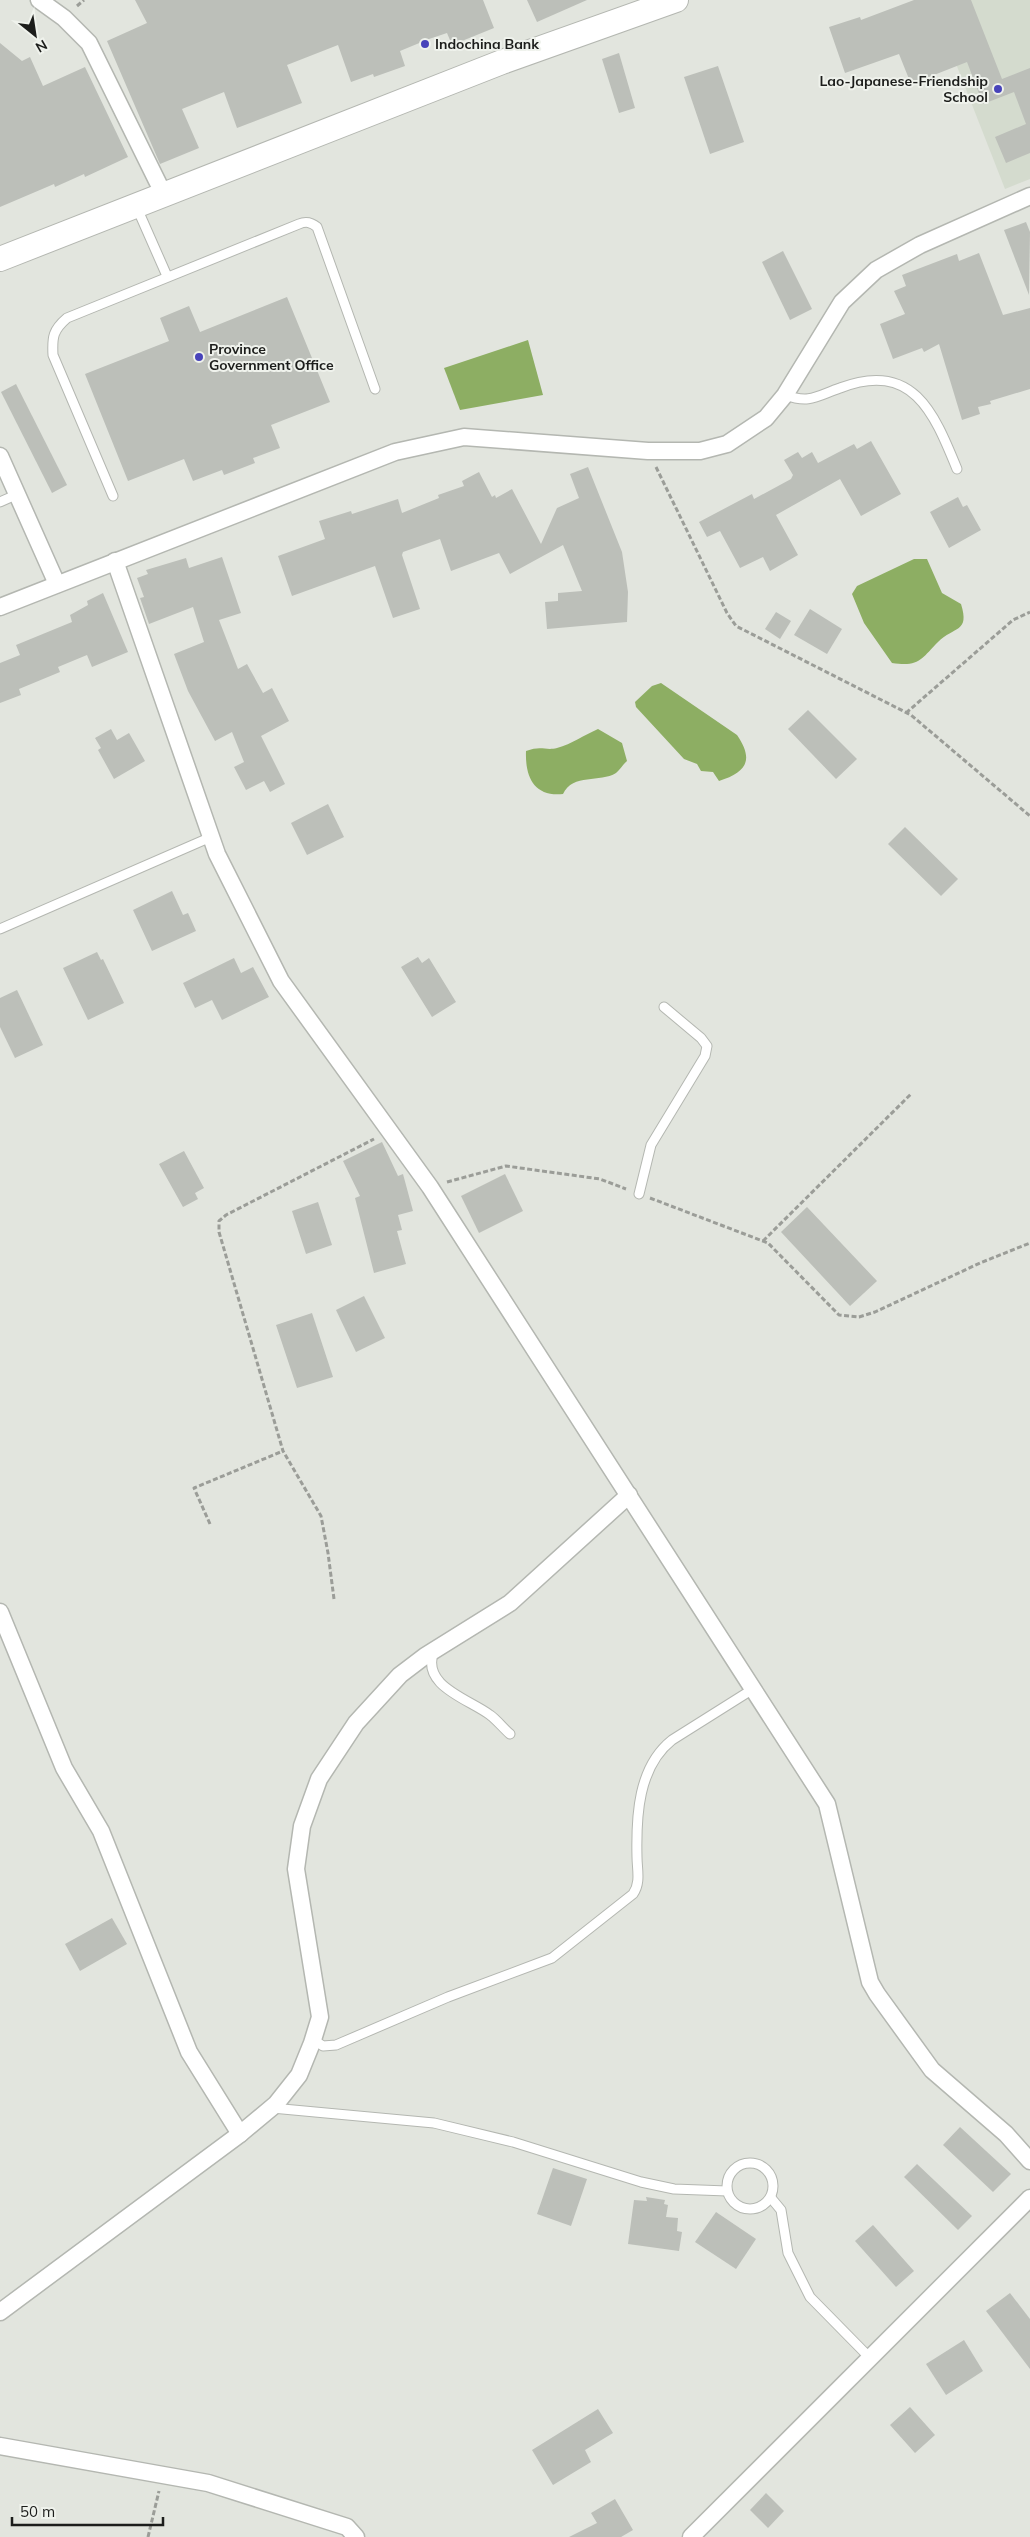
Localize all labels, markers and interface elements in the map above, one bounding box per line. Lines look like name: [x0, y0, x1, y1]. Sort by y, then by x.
north arrow: [10, 10, 60, 60]
place label: Indochina Bank: [435, 35, 539, 53]
text: N: [32, 36, 51, 57]
marker: Indochina Bank: [419, 38, 431, 50]
place label: Lao-Japanese-Friendship School: [819, 72, 988, 106]
marker: Lao-Japanese-Friendship School: [992, 83, 1004, 95]
place label: Province Government Office: [209, 340, 334, 374]
marker: Province Government Office: [193, 351, 205, 363]
scale bar: [12, 2494, 164, 2526]
text: 50 m: [20, 2502, 55, 2521]

